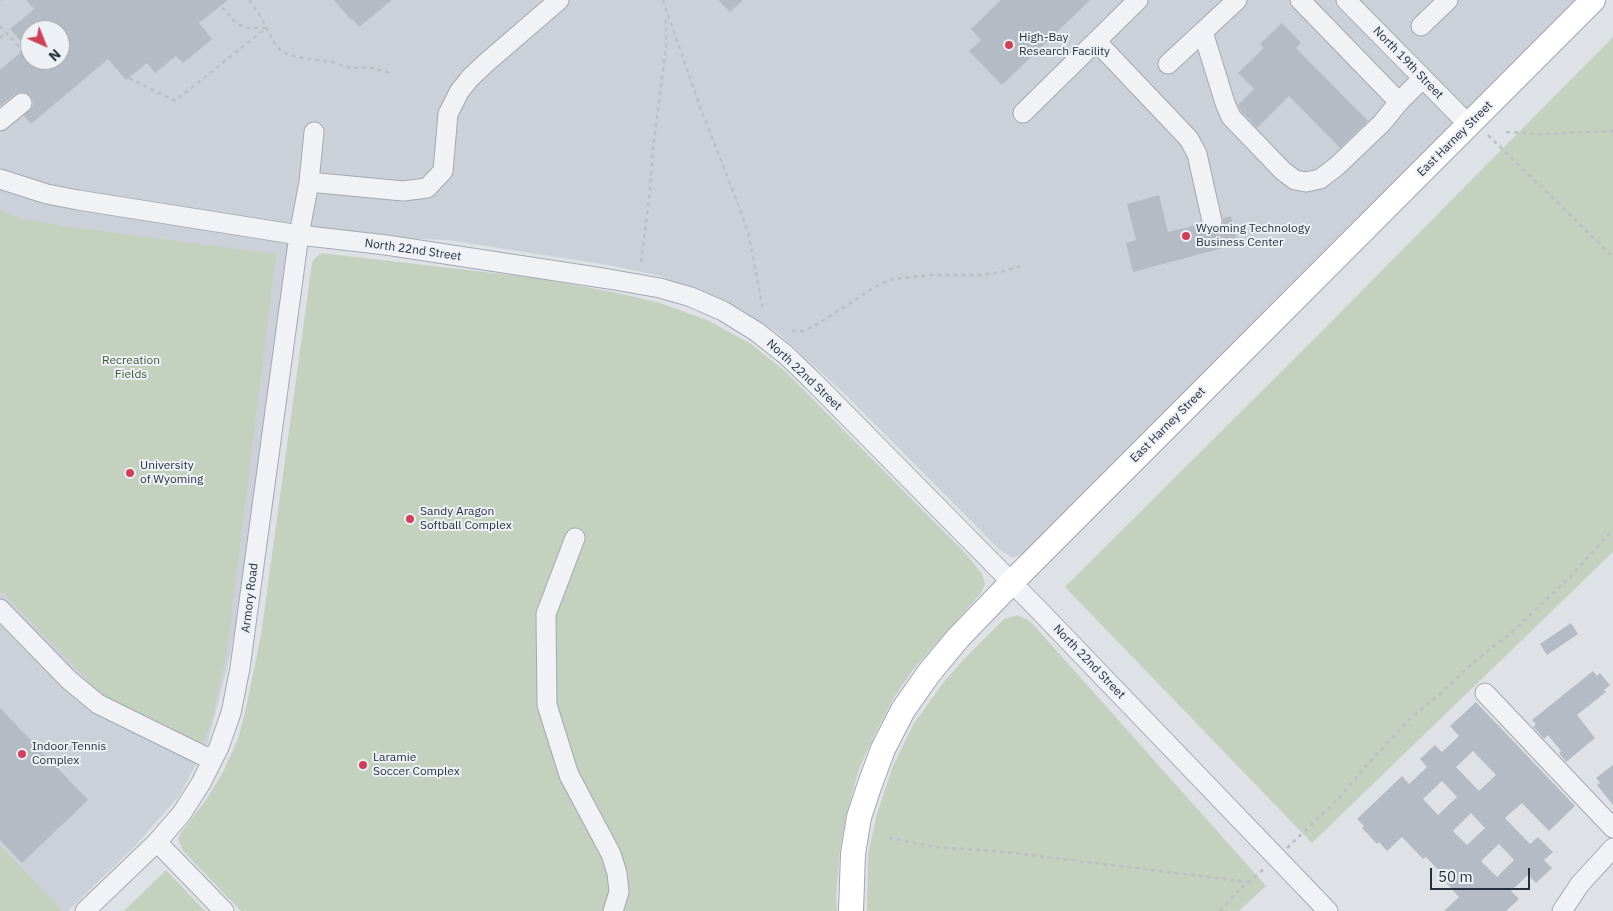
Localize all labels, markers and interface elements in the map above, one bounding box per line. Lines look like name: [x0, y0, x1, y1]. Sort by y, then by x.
north arrow: [20, 20, 70, 70]
street label: North 19th Street: [1370, 24, 1446, 102]
place label: High-Bay Research Facility: [1019, 31, 1110, 59]
marker: High-Bay Research Facility: [1003, 39, 1015, 51]
text: N: [45, 45, 65, 65]
street label: East Harney Street: [1414, 98, 1496, 180]
place label: Wyoming Technology Business Center: [1196, 222, 1310, 250]
marker: Wyoming Technology Business Center: [1180, 230, 1192, 242]
street label: North 22nd Street: [364, 236, 462, 264]
street label: North 22nd Street: [763, 337, 845, 413]
park label: Recreation Fields: [102, 354, 160, 382]
street label: East Harney Street: [1127, 384, 1209, 466]
place label: University of Wyoming: [140, 459, 203, 487]
marker: University of Wyoming: [124, 467, 136, 479]
place label: Sandy Aragon Softball Complex: [420, 505, 512, 533]
marker: Sandy Aragon Softball Complex: [404, 513, 416, 525]
street label: Armory Road: [239, 562, 261, 634]
street label: North 22nd Street: [1050, 622, 1128, 702]
place label: Indoor Tennis Complex: [32, 740, 106, 768]
marker: Indoor Tennis Complex: [16, 748, 28, 760]
place label: Laramie Soccer Complex: [373, 751, 460, 779]
marker: Laramie Soccer Complex: [357, 759, 369, 771]
scale bar: [1433, 858, 1533, 890]
text: 50 m: [1438, 867, 1473, 886]

